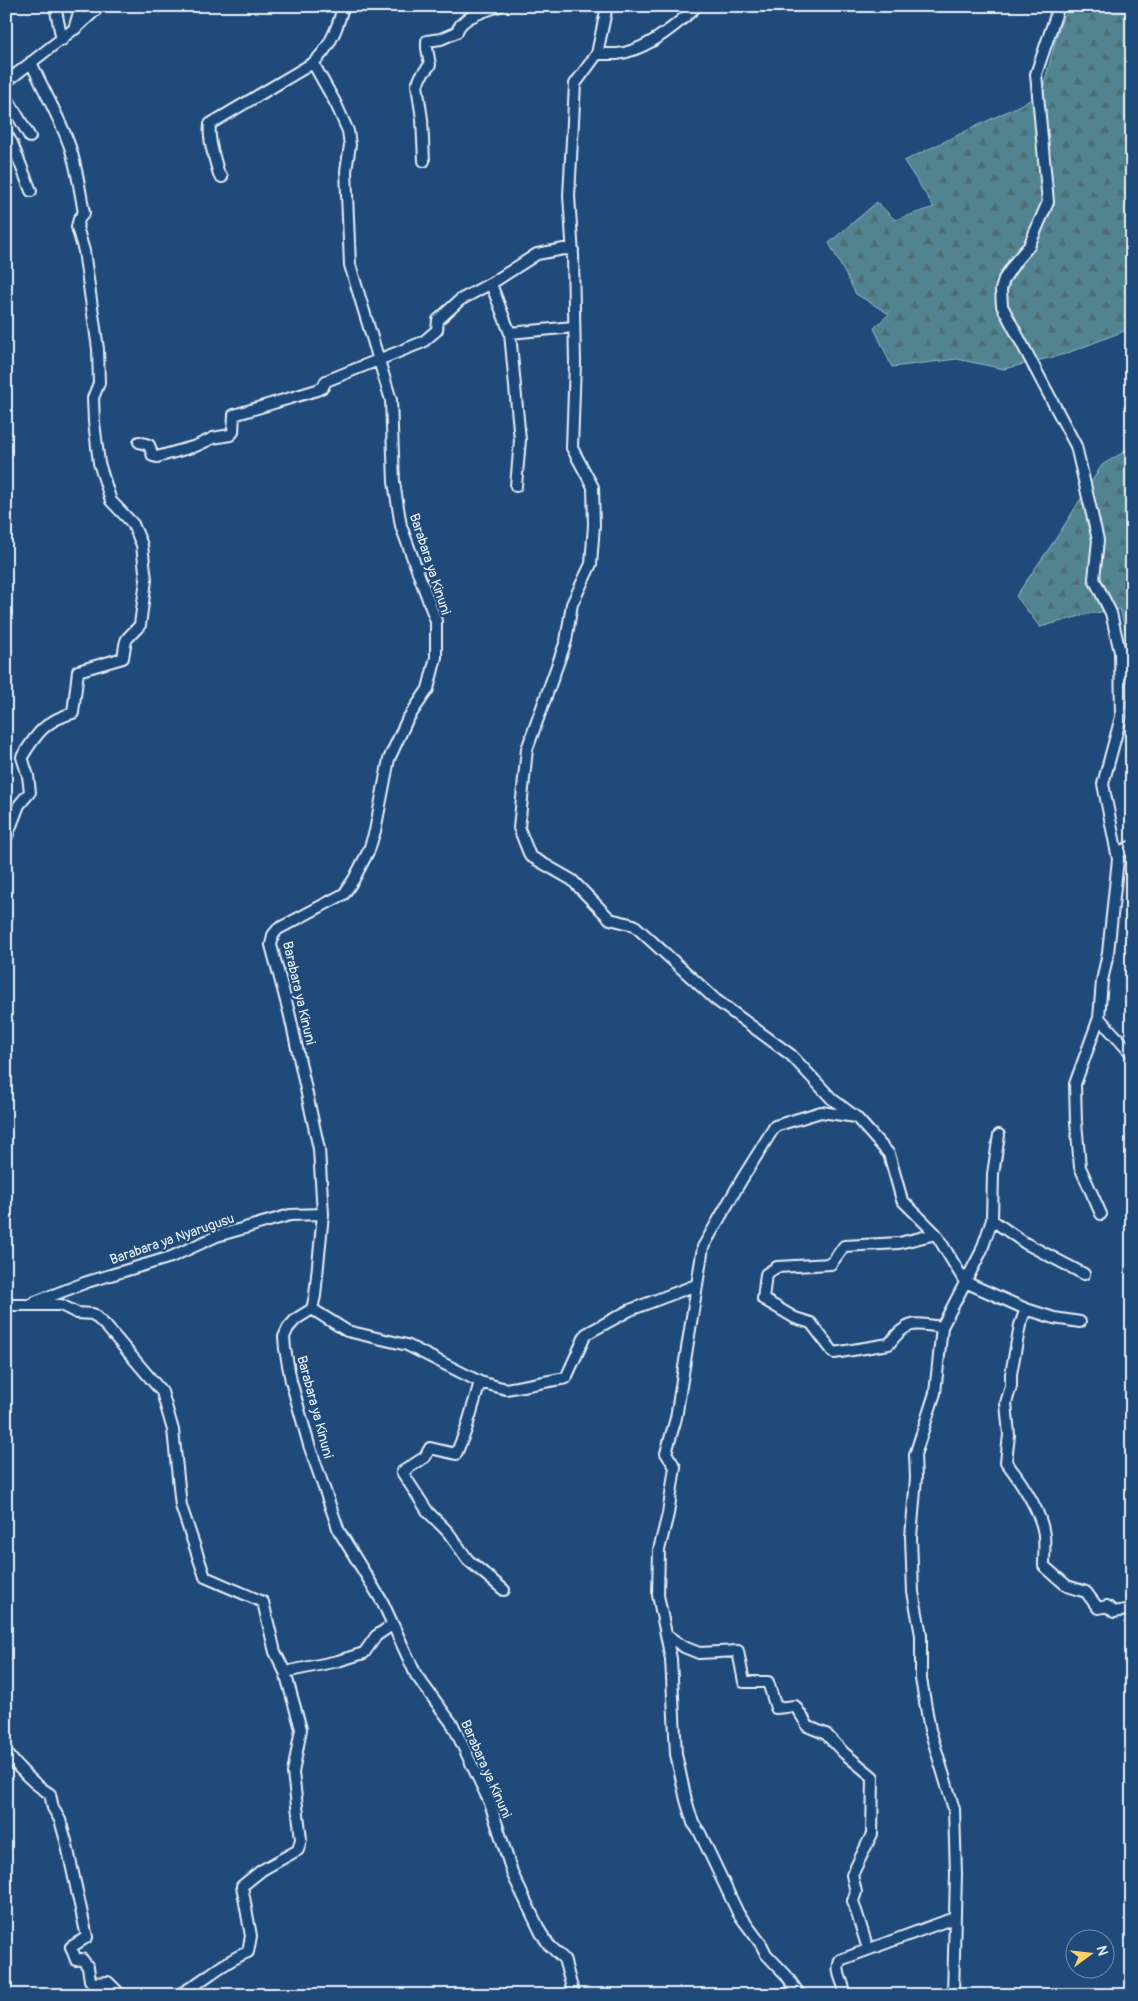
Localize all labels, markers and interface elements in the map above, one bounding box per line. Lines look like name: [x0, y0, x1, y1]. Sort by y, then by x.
street label: Barabara ya Kinuni: [406, 511, 455, 617]
street label: Barabara ya Kinuni: [279, 940, 319, 1047]
street label: Barabara ya Nyarugusu: [108, 1210, 236, 1268]
street label: Barabara ya Kinuni: [293, 1354, 337, 1461]
street label: Barabara ya Kinuni: [457, 1717, 515, 1821]
north arrow: [1066, 1928, 1116, 1978]
text: N: [1093, 1944, 1112, 1958]

